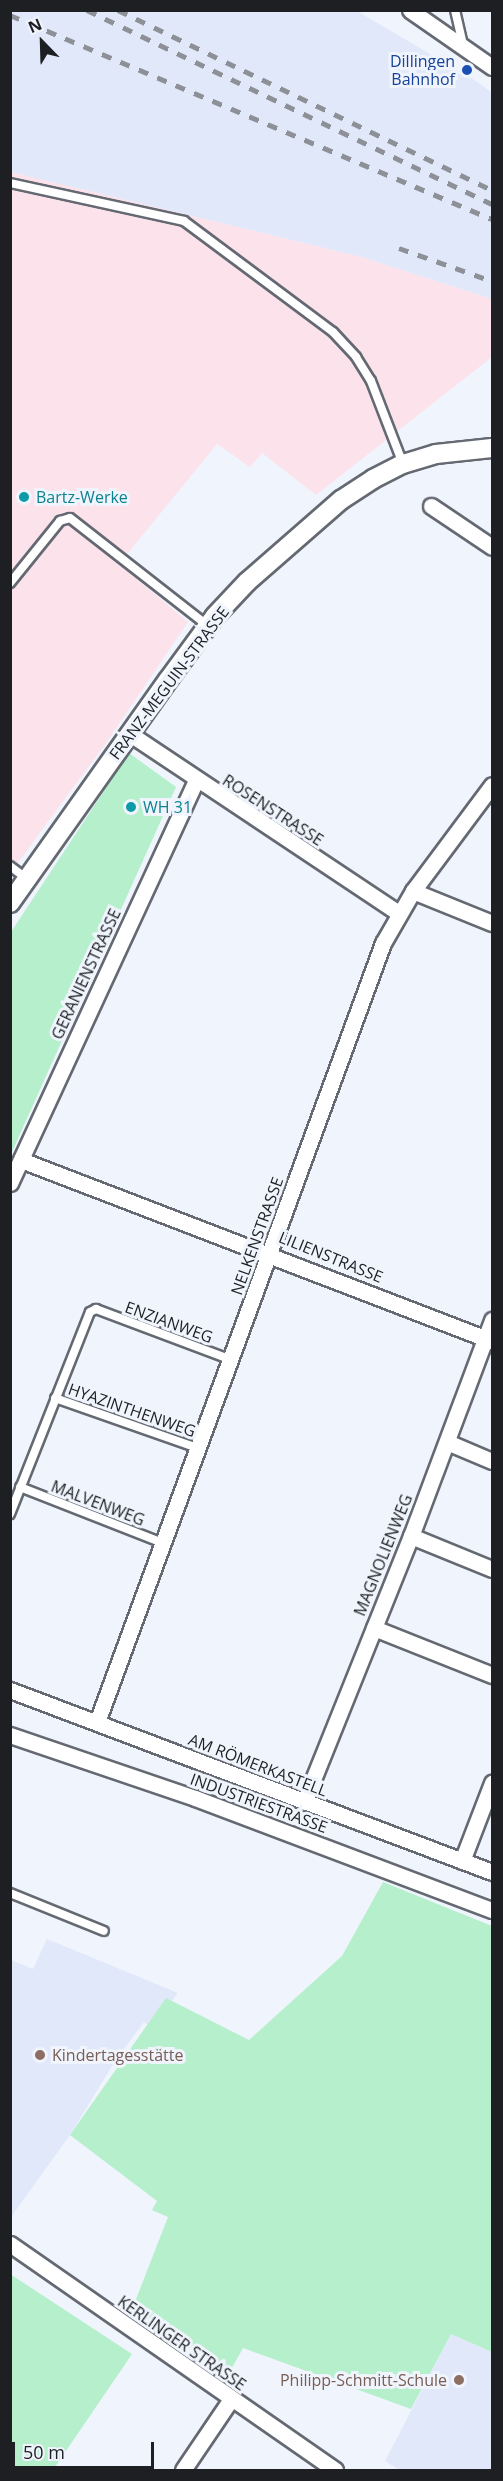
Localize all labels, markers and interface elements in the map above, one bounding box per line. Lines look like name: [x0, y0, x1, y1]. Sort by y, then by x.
north arrow: [12, 12, 72, 72]
text: N: [25, 13, 45, 38]
place label: Dillingen Bahnhof: [390, 51, 455, 89]
marker: Dillingen Bahnhof: [460, 63, 474, 77]
place label: Bartz-Werke: [36, 487, 128, 507]
marker: Bartz-Werke: [17, 490, 31, 504]
street label: FRANZ-MEGUIN-STRASSE: [105, 603, 233, 763]
street label: ROSENSTRASSE: [219, 770, 327, 850]
place label: WH 31: [143, 797, 192, 817]
marker: WH 31: [124, 800, 138, 814]
street label: GERANIENSTRASSE: [47, 906, 125, 1042]
street label: NELKENSTRASSE: [227, 1174, 287, 1298]
street label: LILIENSTRASSE: [276, 1227, 386, 1287]
street label: ENZIANWEG: [122, 1297, 216, 1347]
street label: HYAZINTHENWEG: [66, 1379, 198, 1441]
street label: MALVENWEG: [49, 1476, 147, 1530]
street label: MAGNOLIENWEG: [350, 1491, 416, 1619]
street label: AM RÖMERKASTELL: [186, 1730, 330, 1800]
street label: INDUSTRIESTRASSE: [188, 1769, 330, 1837]
place label: Kindertagesstätte: [52, 2045, 183, 2065]
marker: Kindertagesstätte: [33, 2048, 47, 2062]
street label: KERLINGER STRASSE: [114, 2292, 250, 2394]
place label: Philipp-Schmitt-Schule: [280, 2370, 447, 2390]
marker: Philipp-Schmitt-Schule: [452, 2373, 466, 2387]
scale bar: [15, 2430, 158, 2468]
text: 50 m: [23, 2440, 65, 2464]

